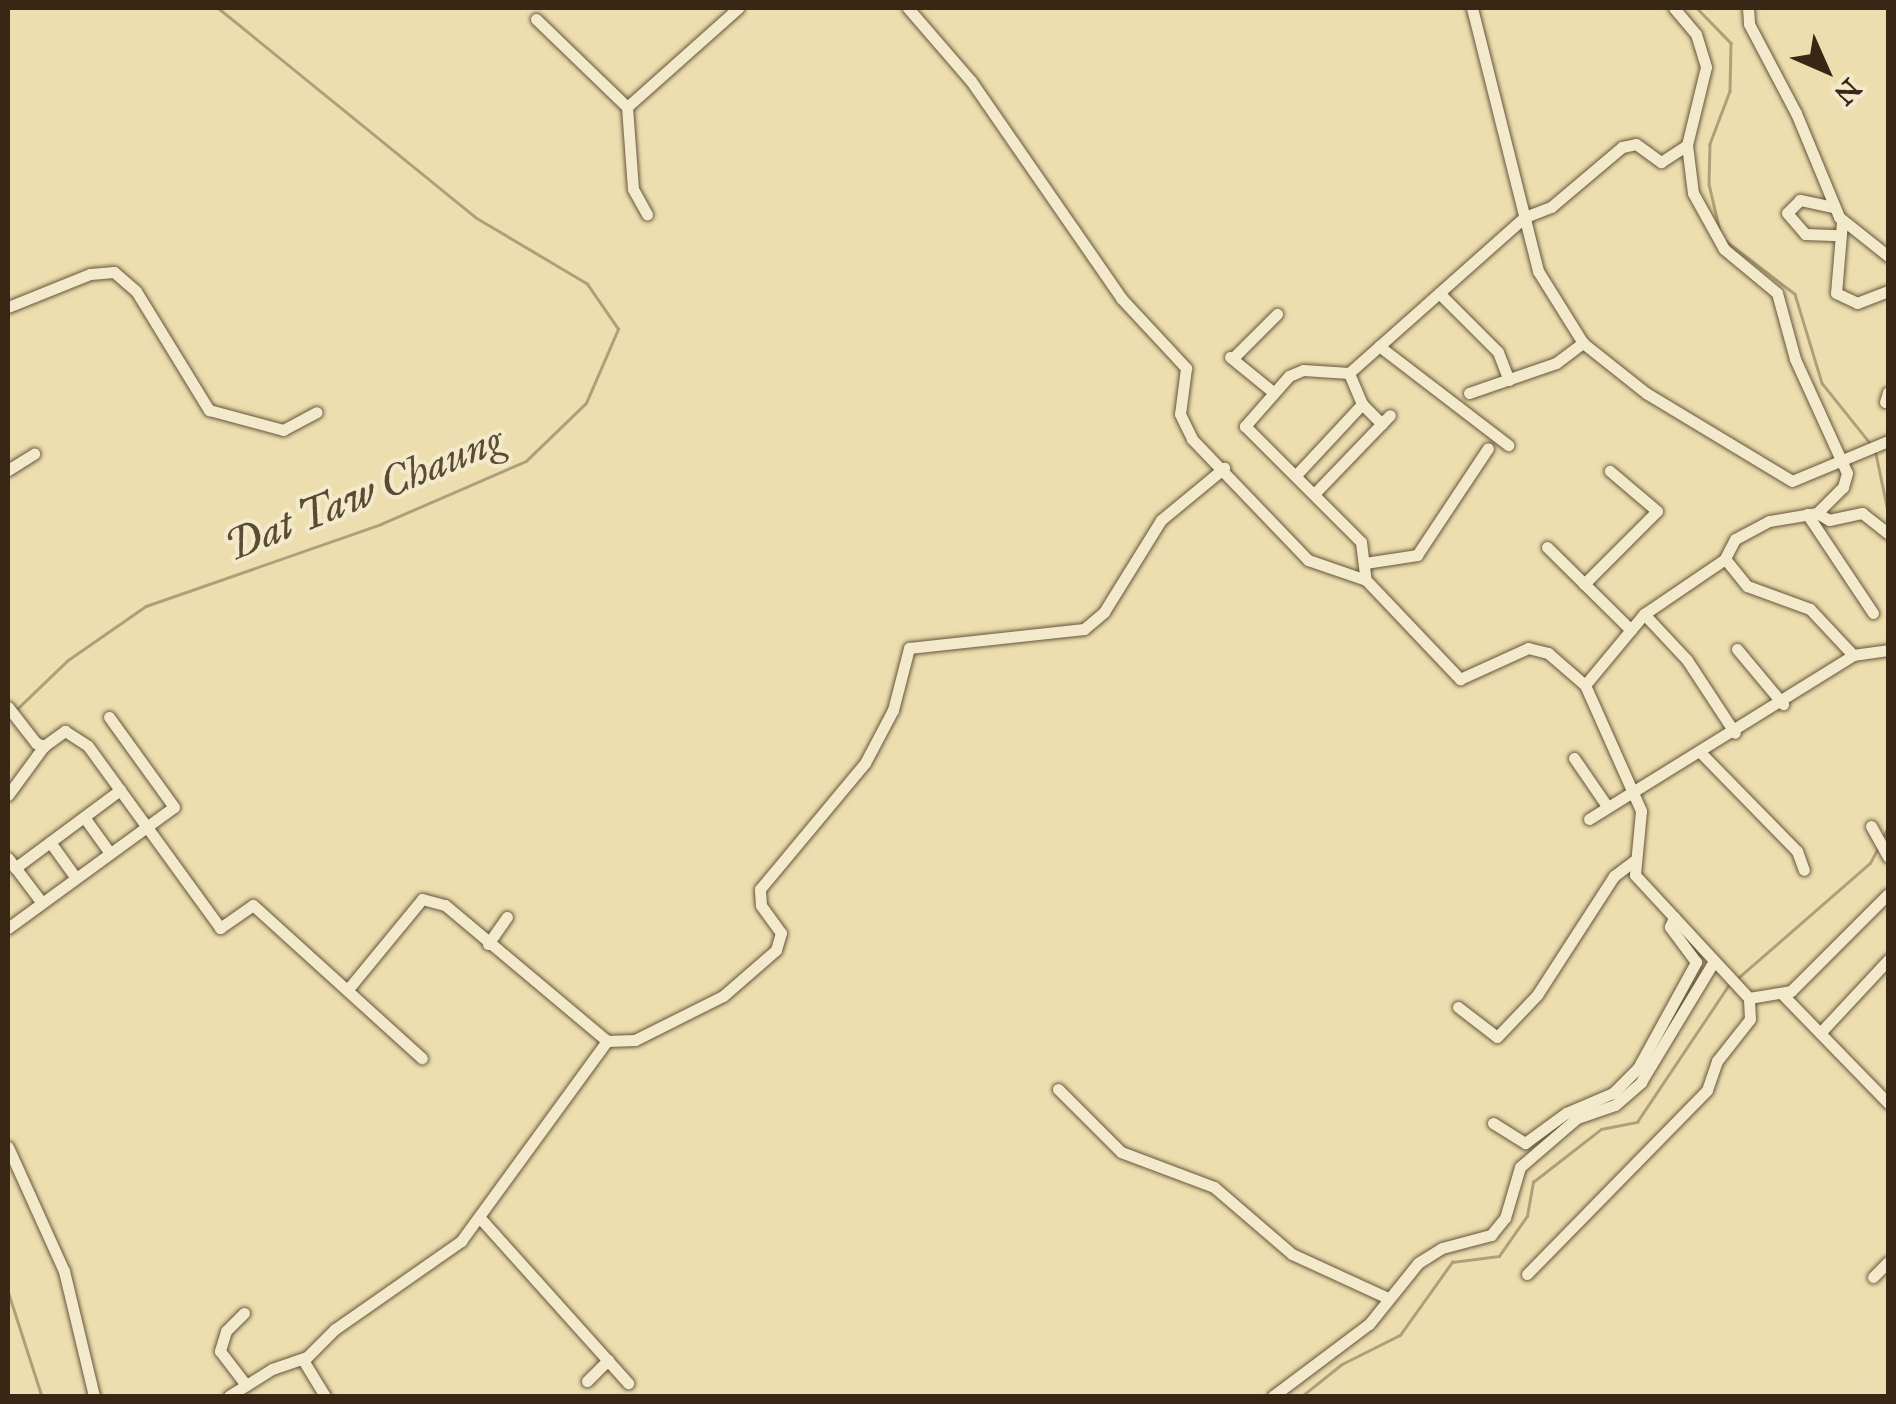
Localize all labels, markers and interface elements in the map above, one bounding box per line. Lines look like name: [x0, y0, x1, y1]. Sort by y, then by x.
north arrow: [1776, 20, 1876, 120]
text: N: [1827, 71, 1868, 112]
water label: Dat Taw Chaung: [218, 414, 510, 572]

